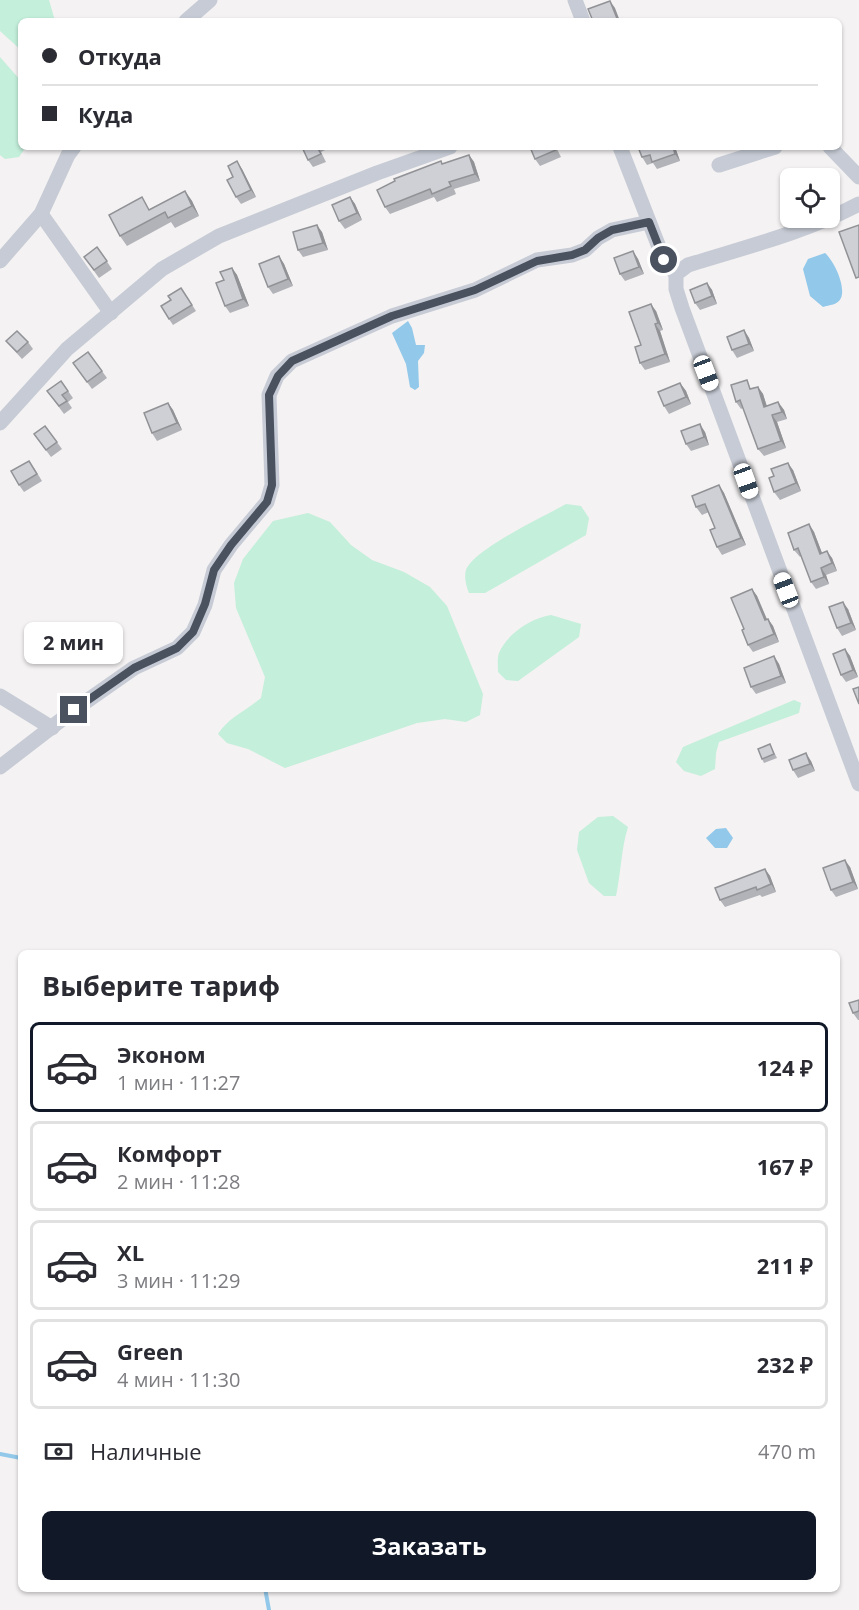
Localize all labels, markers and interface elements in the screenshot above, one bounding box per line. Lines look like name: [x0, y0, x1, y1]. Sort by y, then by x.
text: Откуда: [78, 41, 162, 71]
text: Куда: [78, 99, 133, 129]
map controls: [780, 168, 840, 228]
button: locate: [780, 168, 840, 228]
route start: [650, 246, 677, 273]
car: [691, 353, 721, 393]
car: [731, 461, 761, 501]
car: [771, 570, 801, 610]
callout: 2 мин: [25, 623, 124, 665]
text: 2 мин: [43, 629, 104, 656]
route end: [60, 696, 87, 723]
text: Выберите тариф: [42, 967, 280, 1004]
text: Эконом: [117, 1039, 206, 1069]
icon: car: [45, 1040, 99, 1094]
text: 124 ₽: [757, 1052, 813, 1082]
text: 1 мин · 11:27: [117, 1069, 240, 1096]
text: Комфорт: [117, 1138, 222, 1168]
icon: car: [45, 1139, 99, 1193]
text: 167 ₽: [757, 1151, 813, 1181]
text: 2 мин · 11:28: [117, 1168, 240, 1195]
text: XL: [117, 1237, 144, 1267]
icon: car: [45, 1238, 99, 1292]
text: 211 ₽: [757, 1250, 813, 1280]
text: 3 мин · 11:29: [117, 1267, 240, 1294]
text: Green: [117, 1336, 183, 1366]
icon: car: [45, 1337, 99, 1391]
text: 232 ₽: [757, 1349, 813, 1379]
text: 4 мин · 11:30: [117, 1366, 240, 1393]
icon: cash: [42, 1435, 75, 1468]
text: Наличные: [90, 1436, 202, 1466]
text: 470 m: [758, 1438, 816, 1465]
button: Заказать: [42, 1511, 816, 1580]

